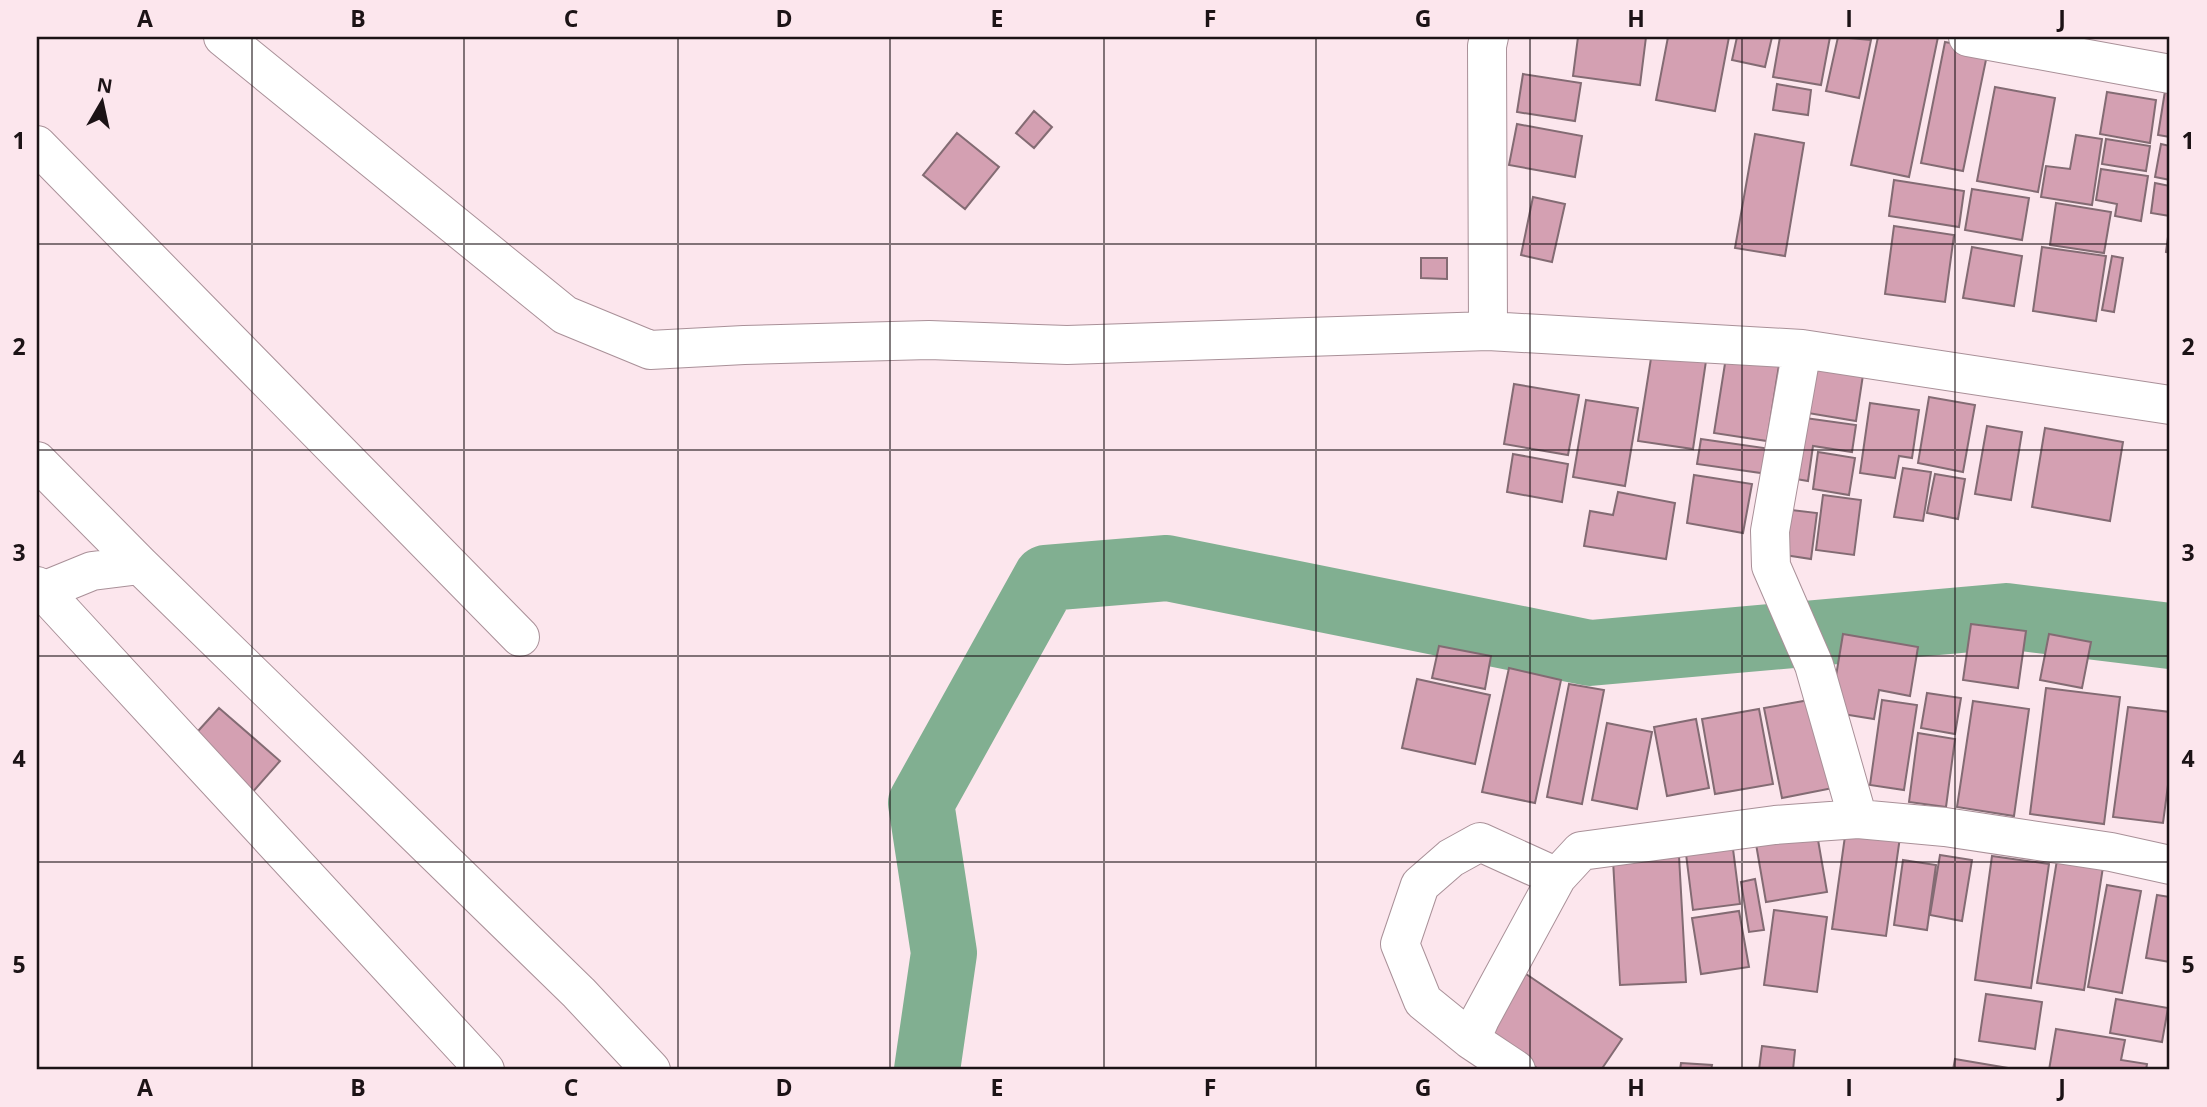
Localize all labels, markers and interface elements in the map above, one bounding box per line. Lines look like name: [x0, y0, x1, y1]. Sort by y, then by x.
text: A: [137, 2, 153, 34]
text: B: [350, 2, 366, 34]
text: C: [564, 2, 578, 34]
text: D: [775, 2, 793, 34]
text: E: [991, 2, 1003, 34]
text: F: [1204, 2, 1216, 34]
text: G: [1415, 2, 1431, 34]
text: H: [1627, 2, 1645, 34]
text: I: [1845, 2, 1853, 34]
text: J: [2056, 2, 2066, 34]
north arrow: [66, 66, 136, 136]
text: N: [95, 71, 114, 99]
text: 1: [12, 124, 26, 156]
text: 1: [2181, 124, 2195, 156]
text: 2: [12, 330, 26, 362]
text: 2: [2181, 330, 2195, 362]
text: 3: [12, 536, 26, 568]
text: 3: [2181, 536, 2195, 568]
text: 4: [12, 742, 26, 774]
text: 4: [2181, 742, 2195, 774]
text: 5: [12, 948, 26, 980]
text: 5: [2181, 948, 2195, 980]
text: A: [137, 1071, 153, 1103]
text: B: [350, 1071, 366, 1103]
text: C: [564, 1071, 578, 1103]
text: D: [775, 1071, 793, 1103]
text: E: [991, 1071, 1003, 1103]
text: F: [1204, 1071, 1216, 1103]
text: G: [1415, 1071, 1431, 1103]
text: H: [1627, 1071, 1645, 1103]
text: I: [1845, 1071, 1853, 1103]
text: J: [2056, 1071, 2066, 1103]

